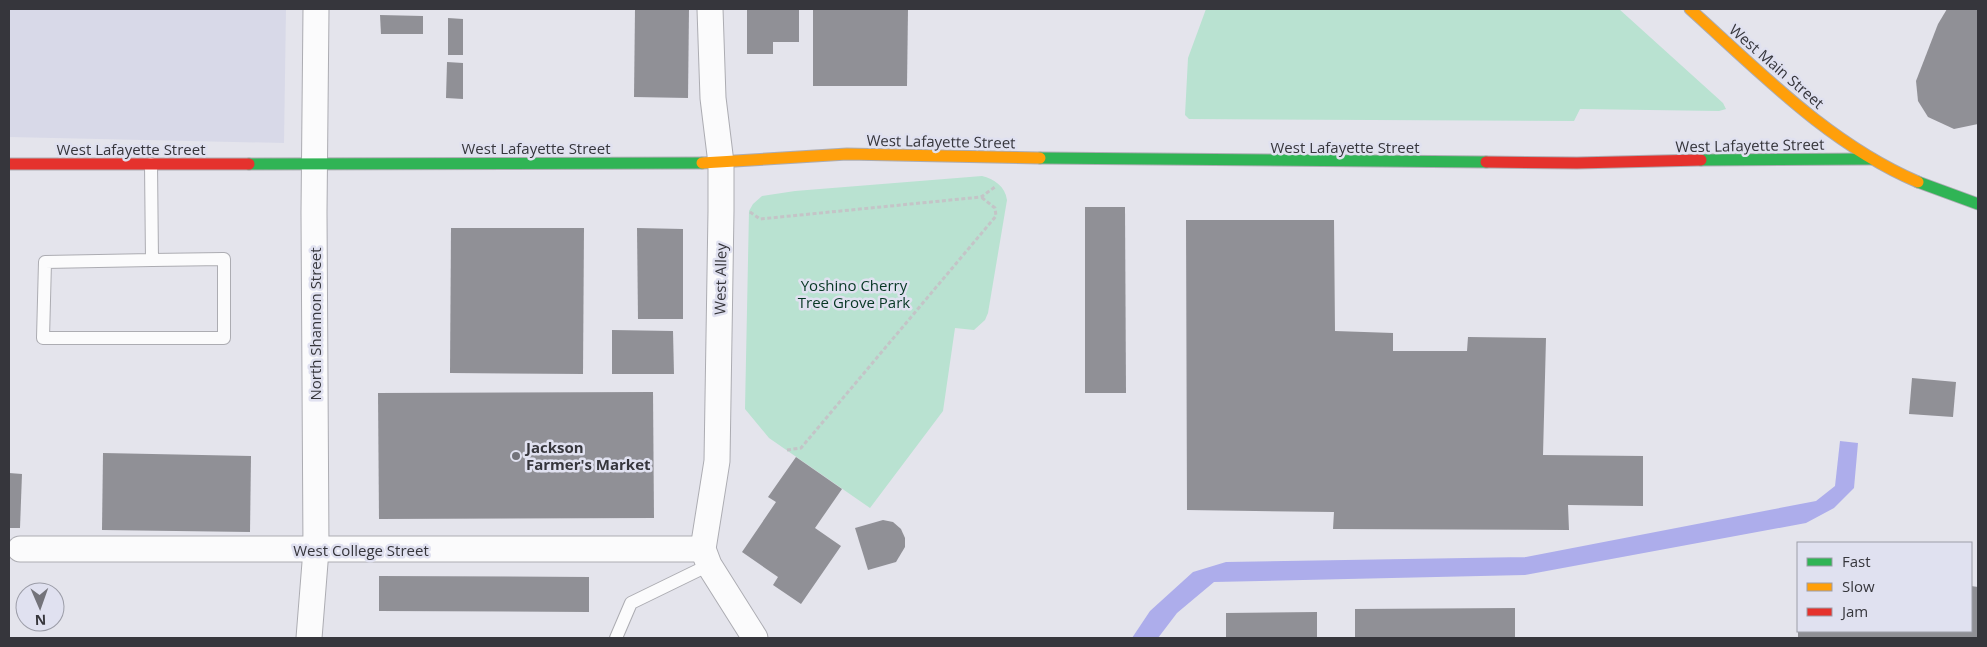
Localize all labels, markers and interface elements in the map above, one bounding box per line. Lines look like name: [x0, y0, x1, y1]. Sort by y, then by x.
street label: West Main Street: [1725, 19, 1829, 113]
street label: West Lafayette Street: [866, 130, 1016, 152]
street label: West Lafayette Street: [1675, 134, 1825, 156]
street label: West Lafayette Street: [1270, 137, 1420, 157]
street label: West Lafayette Street: [461, 138, 611, 158]
street label: West Lafayette Street: [56, 139, 206, 159]
street label: West Alley: [709, 243, 731, 315]
street label: North Shannon Street: [305, 247, 325, 401]
park label: Yoshino Cherry Tree Grove Park: [798, 275, 910, 312]
place label: Jackson Farmer's Market: [524, 437, 651, 474]
marker: Jackson Farmer's Market: [510, 450, 522, 462]
street label: West College Street: [293, 540, 429, 560]
legend: [1797, 542, 1972, 632]
text: Fast: [1842, 551, 1871, 571]
text: Slow: [1842, 576, 1875, 596]
north arrow: [15, 582, 65, 632]
text: Jam: [1840, 601, 1868, 621]
text: N: [34, 611, 46, 630]

